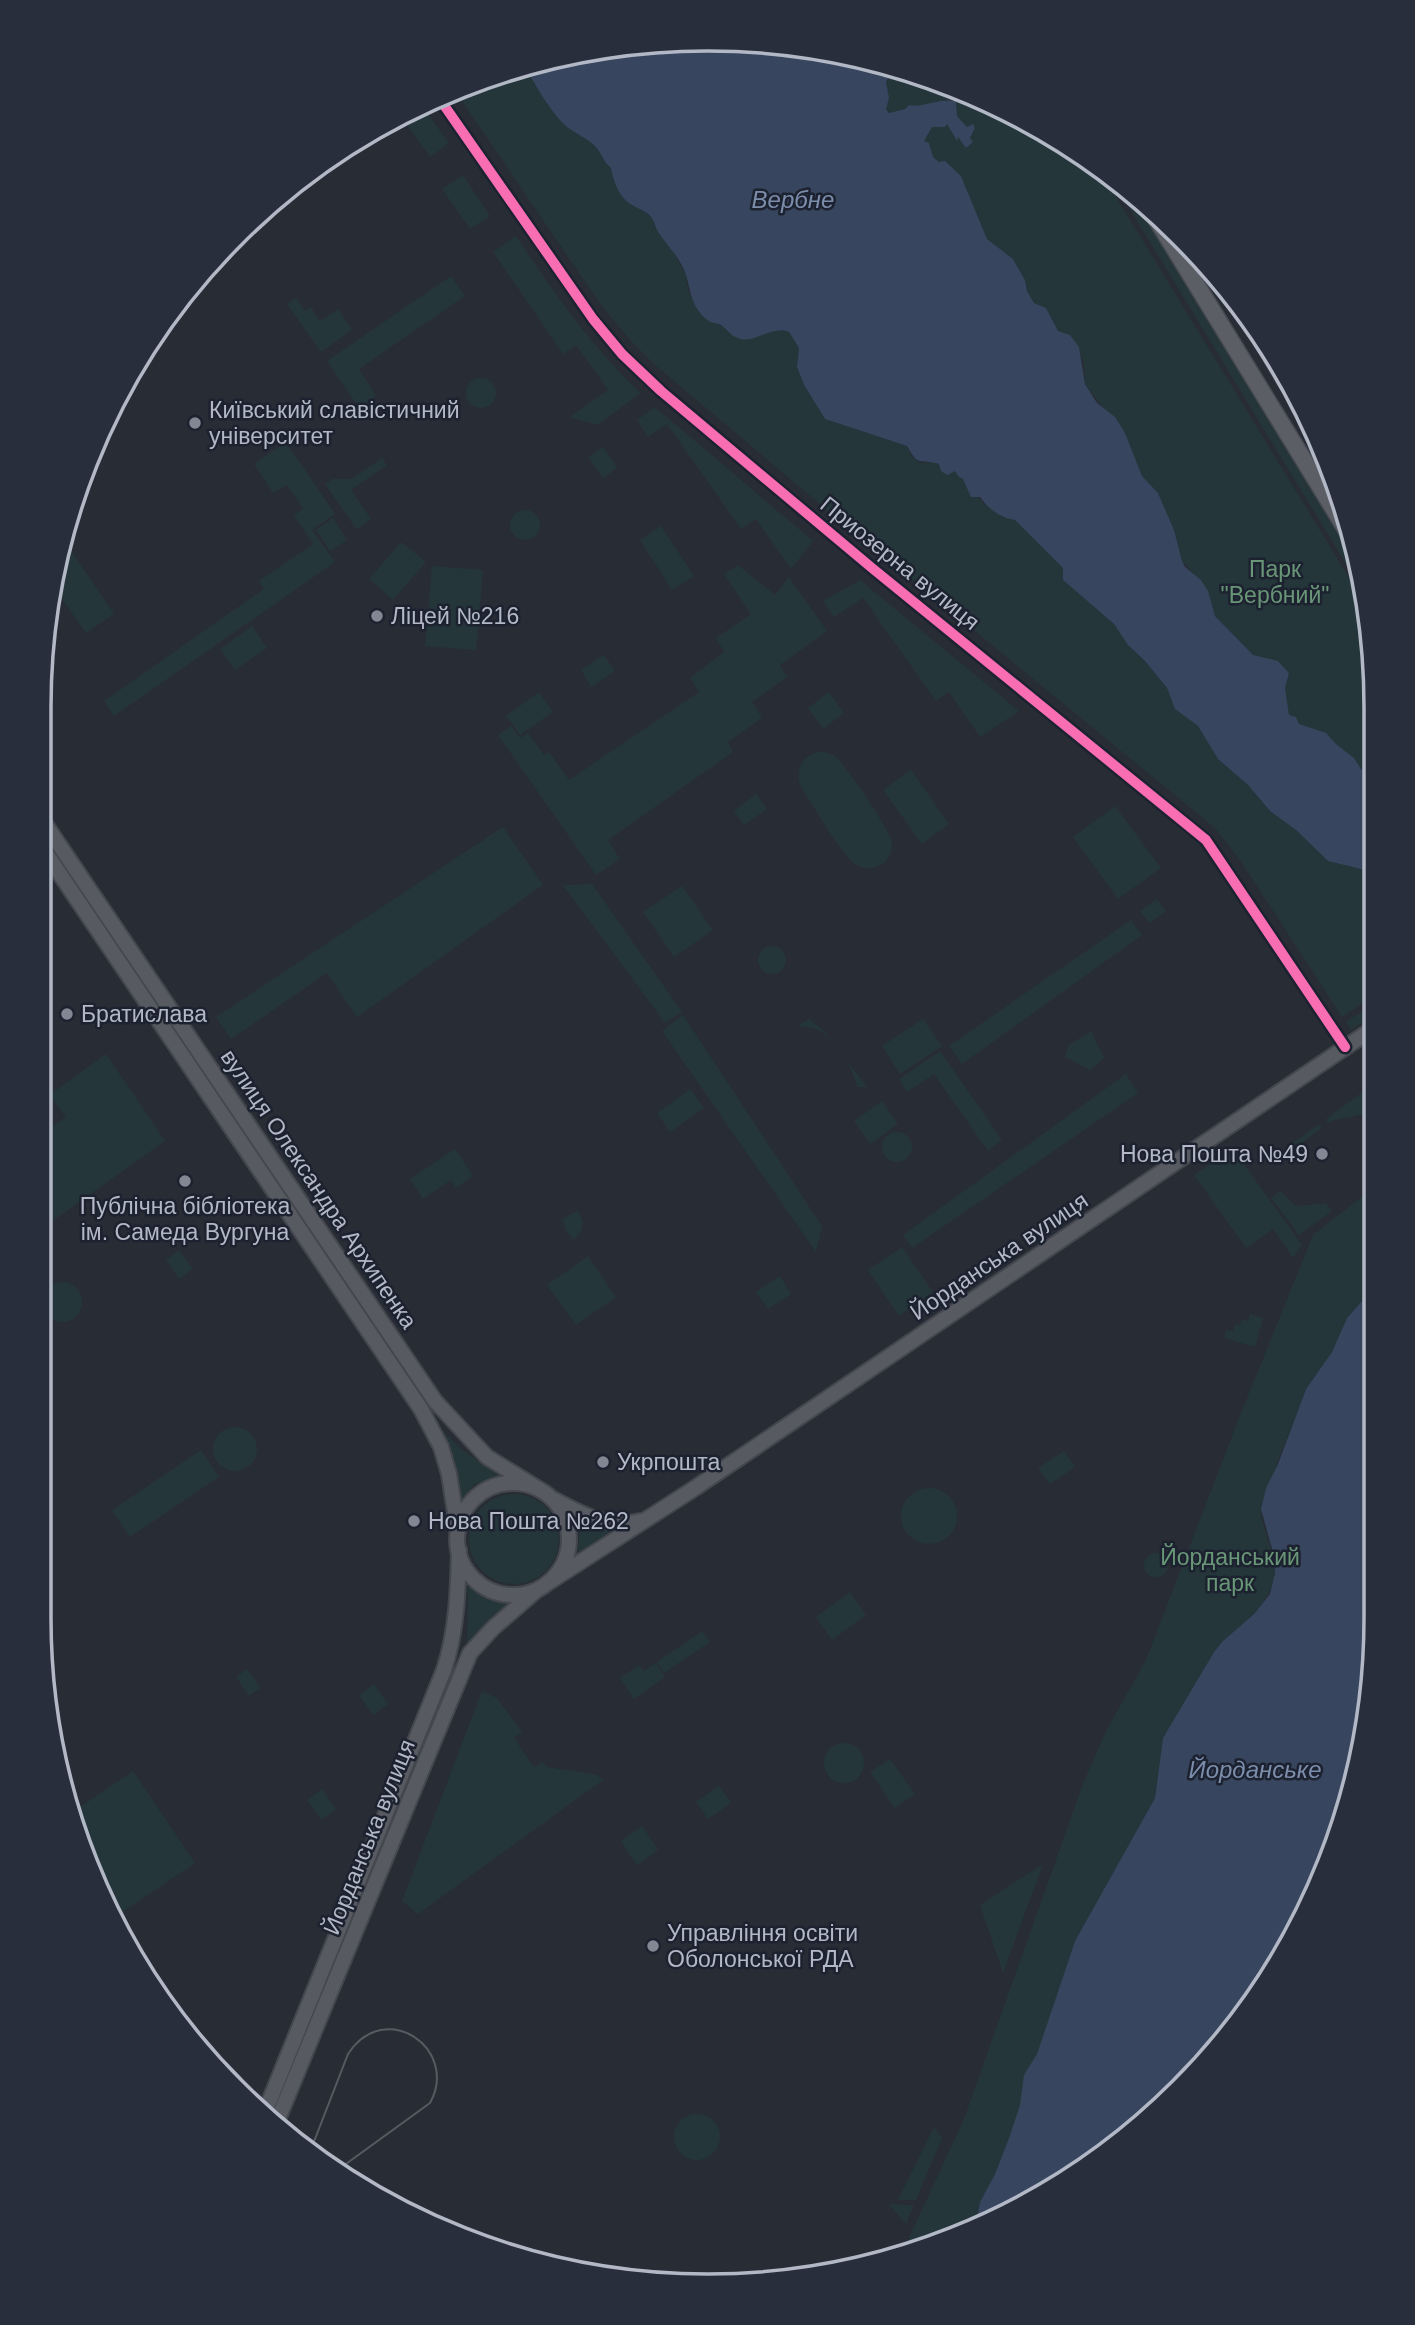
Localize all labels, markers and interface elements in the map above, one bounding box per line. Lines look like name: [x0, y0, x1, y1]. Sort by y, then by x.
water label: Вербне: [752, 186, 834, 213]
place label: Київський славістичний університет: [209, 397, 460, 449]
marker: Київський славістичний університет: [187, 415, 203, 431]
street label: Приозерна вулиця: [815, 491, 985, 635]
park label: Парк "Вербний": [1221, 556, 1329, 608]
place label: Ліцей №216: [391, 603, 519, 629]
marker: Ліцей №216: [369, 608, 385, 624]
place label: Братислава: [81, 1001, 207, 1027]
marker: Братислава: [59, 1006, 75, 1022]
street label: вулиця Олександра Архипенка: [216, 1044, 422, 1334]
place label: Нова Пошта №49: [1120, 1141, 1308, 1167]
marker: Нова Пошта №49: [1314, 1146, 1330, 1162]
marker: Публічна бібліотека ім. Самеда Вургуна: [177, 1173, 193, 1189]
street label: Йорданська вулиця: [905, 1186, 1093, 1325]
place label: Публічна бібліотека ім. Самеда Вургуна: [80, 1193, 290, 1245]
place label: Укрпошта: [617, 1449, 720, 1475]
marker: Укрпошта: [595, 1454, 611, 1470]
place label: Нова Пошта №262: [428, 1508, 629, 1534]
marker: Нова Пошта №262: [406, 1513, 422, 1529]
park label: Йорданський парк: [1160, 1543, 1300, 1596]
street label: Йорданська вулиця: [317, 1735, 420, 1938]
water label: Йорданське: [1189, 1756, 1321, 1783]
place label: Управління освіти Оболонської РДА: [667, 1920, 858, 1972]
marker: Управління освіти Оболонської РДА: [645, 1938, 661, 1954]

